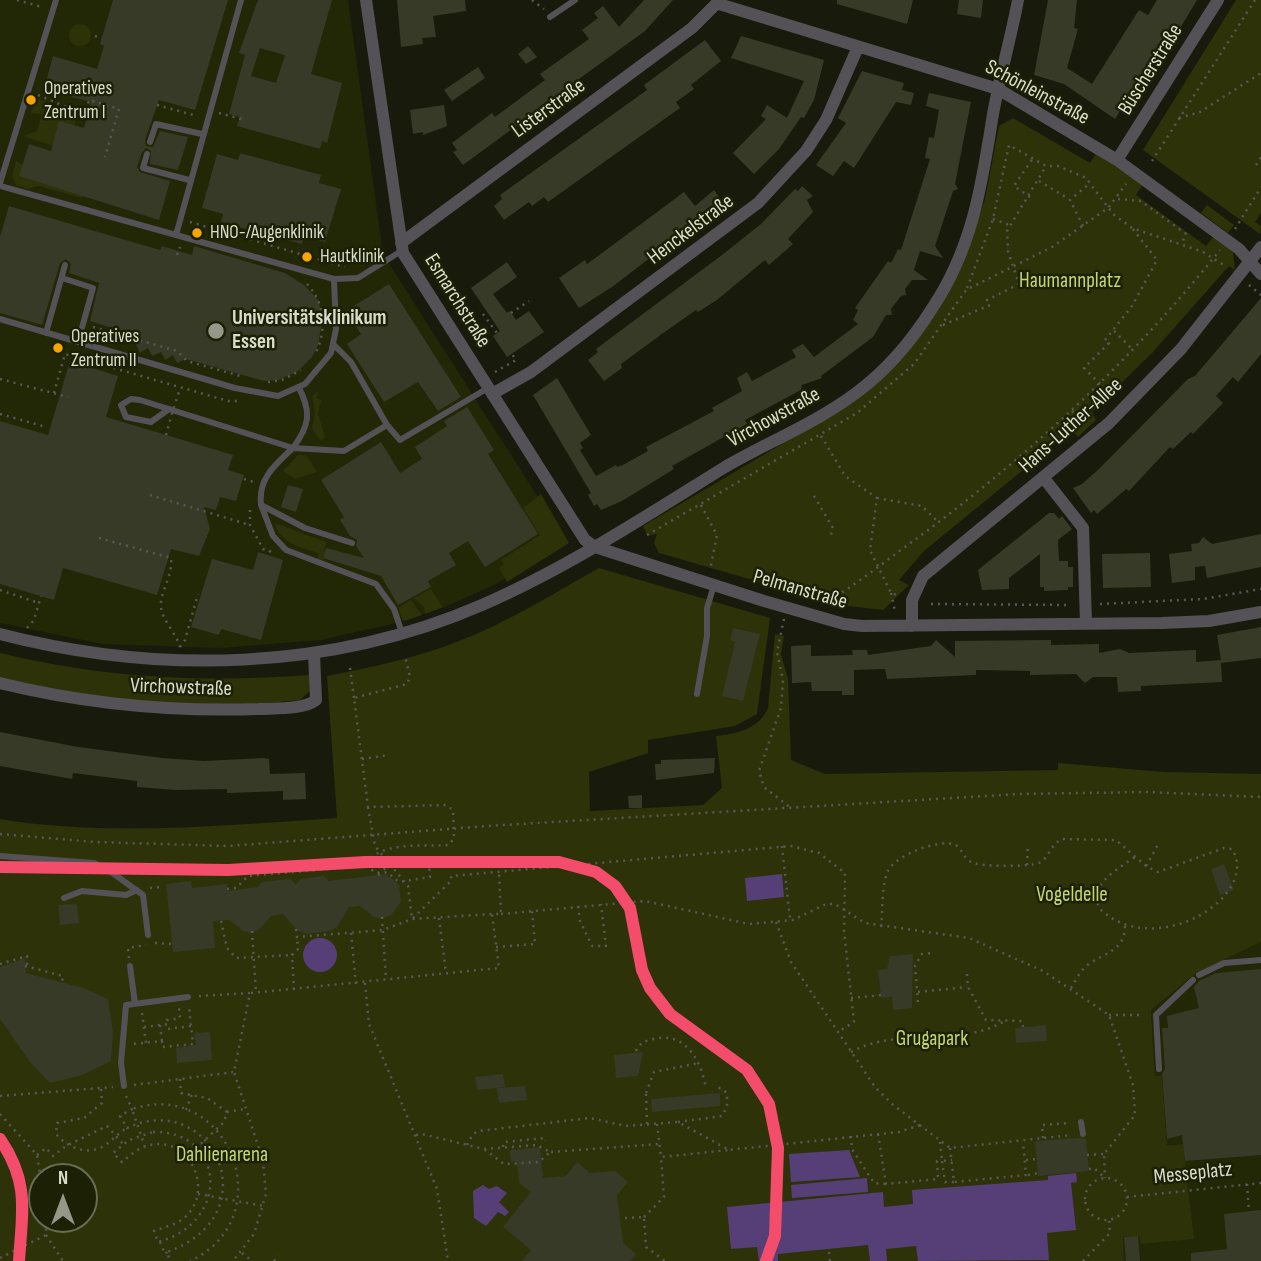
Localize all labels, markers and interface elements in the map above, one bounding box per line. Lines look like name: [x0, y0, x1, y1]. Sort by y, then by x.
street label: Büscherstraße: [1113, 20, 1189, 120]
street label: Schönleinstraße: [981, 55, 1093, 131]
street label: Listerstraße: [507, 74, 591, 144]
place label: Operatives Zentrum I: [44, 78, 112, 122]
marker: Operatives Zentrum I: [24, 93, 38, 107]
street label: Henckelstraße: [643, 189, 739, 271]
place label: HNO-/Augenklinik: [210, 222, 324, 244]
marker: HNO-/Augenklinik: [190, 226, 204, 240]
place label: Hautklinik: [320, 246, 384, 268]
street label: Esmarchstraße: [418, 249, 496, 353]
marker: Hautklinik: [300, 250, 314, 264]
park label: Haumannplatz: [1019, 269, 1121, 295]
place label: Universitätsklinikum Essen: [232, 306, 386, 356]
marker: Universitätsklinikum Essen: [206, 321, 226, 341]
place label: Operatives Zentrum II: [71, 326, 139, 370]
marker: Operatives Zentrum II: [51, 341, 65, 355]
street label: Hans-Luther-Allee: [1014, 373, 1128, 479]
street label: Virchowstraße: [723, 382, 825, 454]
street label: Pelmanstraße: [750, 565, 850, 615]
street label: Virchowstraße: [130, 674, 232, 702]
park label: Vogeldelle: [1036, 883, 1108, 909]
park label: Grugapark: [896, 1027, 968, 1053]
park label: Dahlienarena: [176, 1143, 268, 1169]
street label: Messeplatz: [1152, 1157, 1234, 1191]
north arrow: [28, 1163, 98, 1233]
text: N: [58, 1167, 68, 1190]

